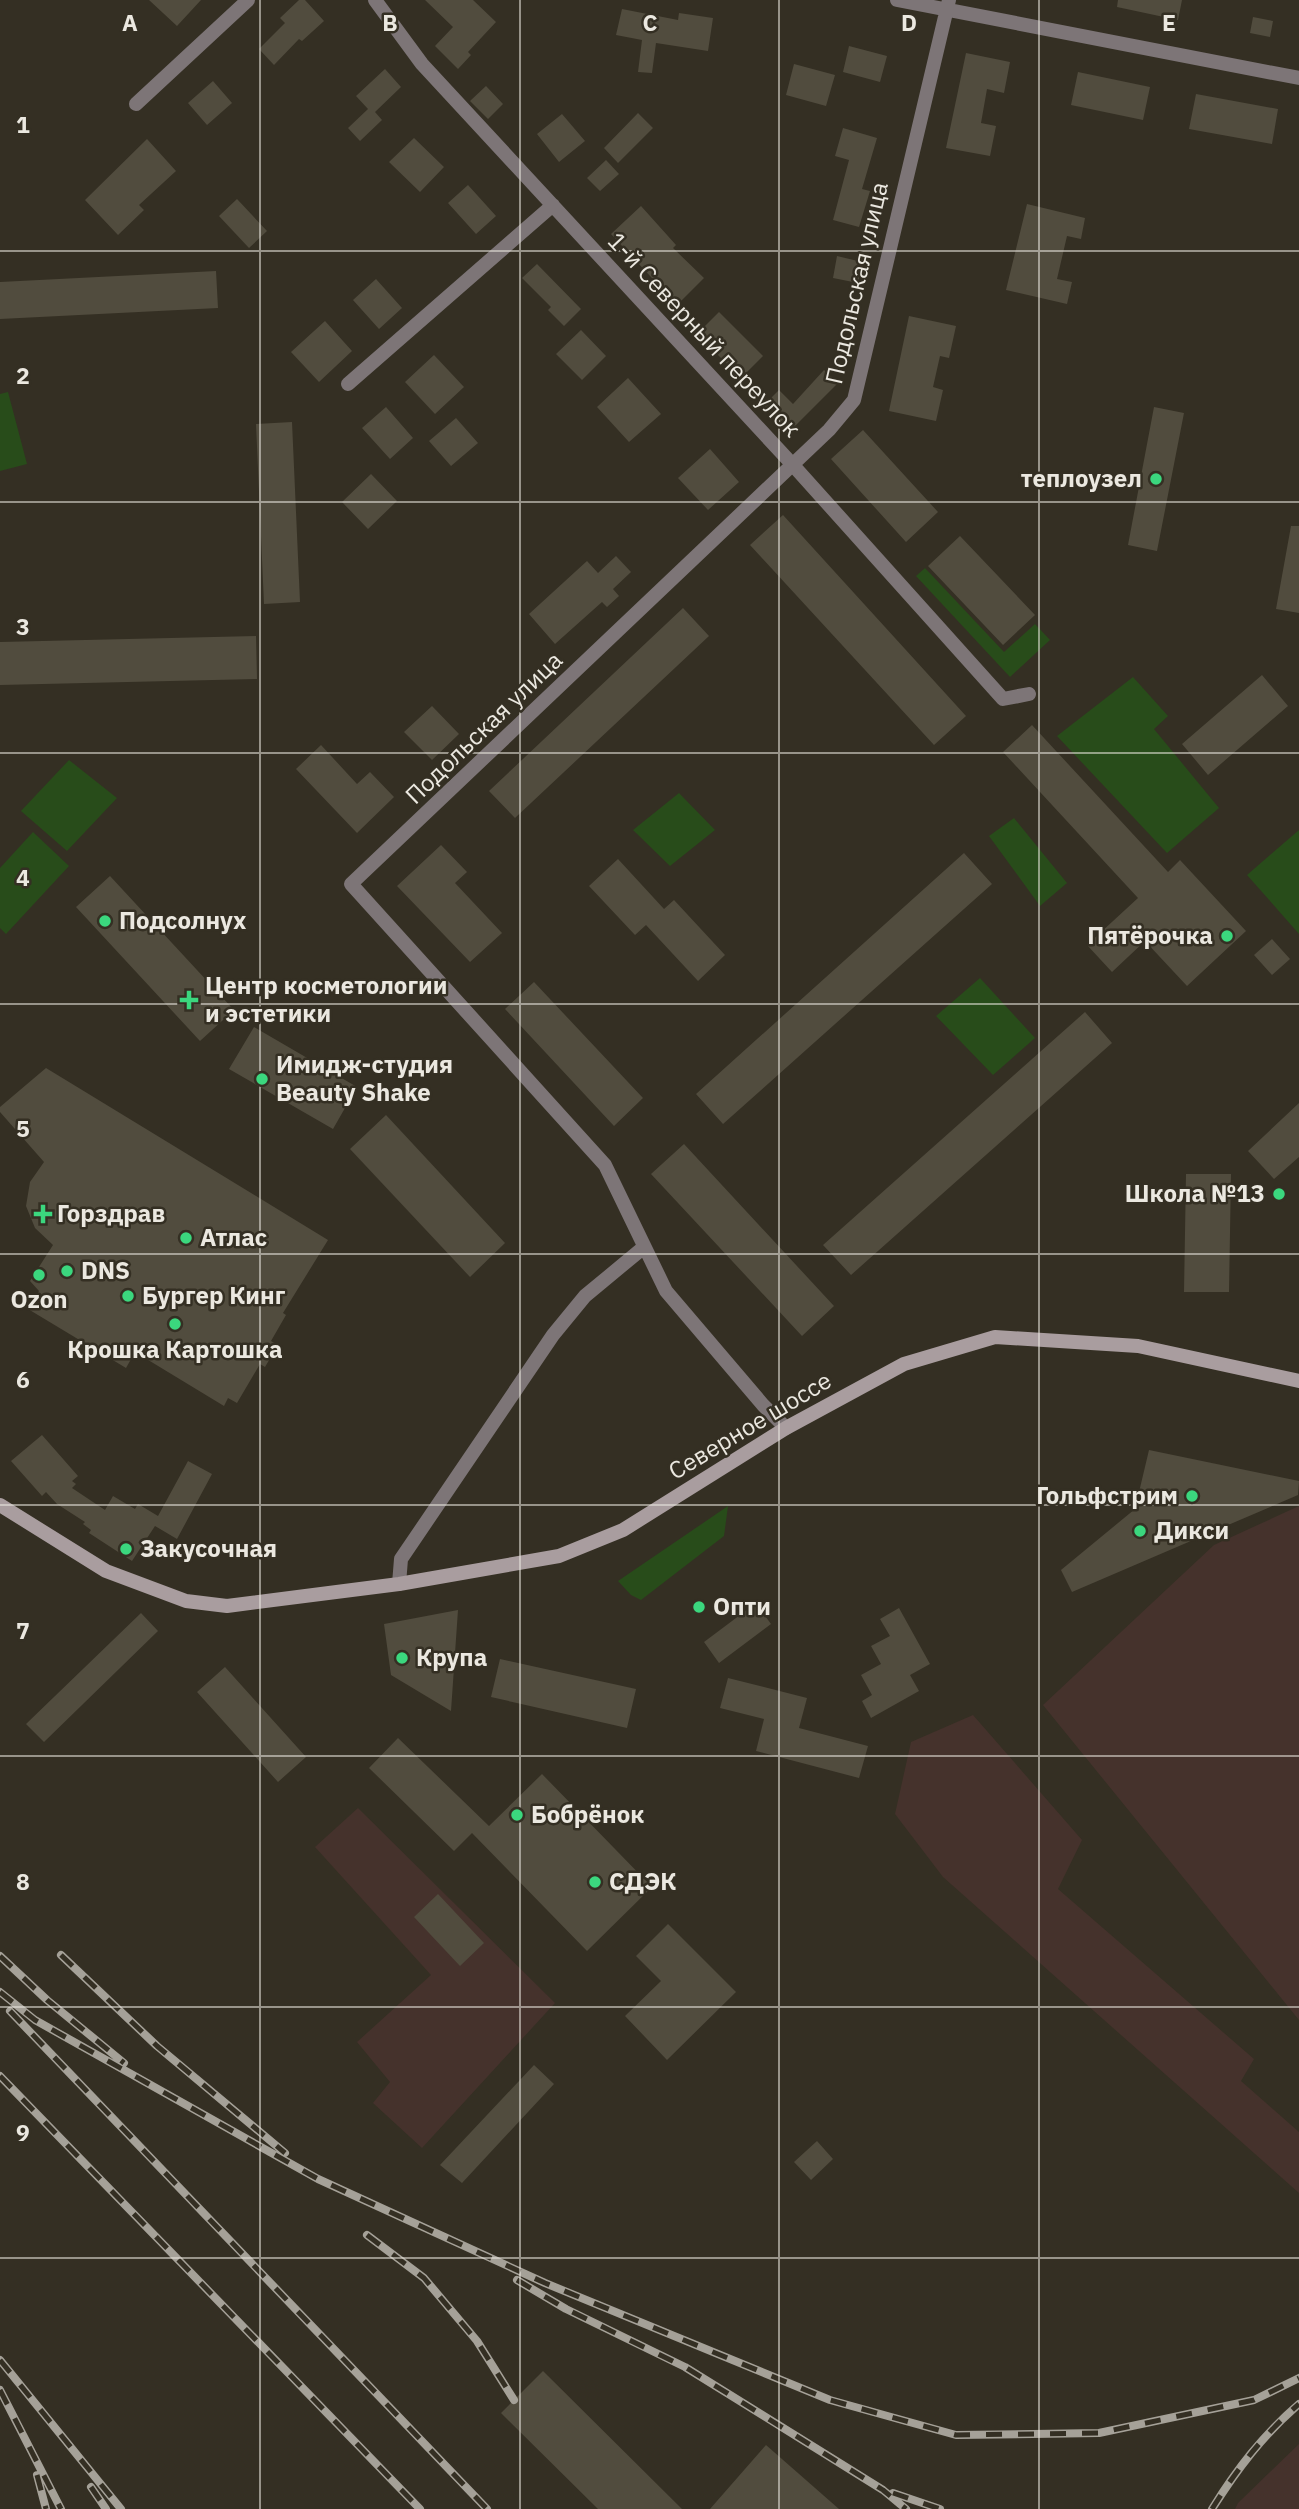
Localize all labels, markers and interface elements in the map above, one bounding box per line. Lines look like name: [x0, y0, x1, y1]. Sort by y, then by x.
text: A: [122, 7, 138, 37]
text: B: [382, 7, 398, 37]
text: C: [643, 7, 658, 37]
text: D: [901, 7, 917, 37]
text: E: [1162, 7, 1176, 37]
text: 1: [16, 109, 30, 139]
street label: Подольская улица: [817, 178, 895, 387]
street label: 1-й Северный переулок: [601, 225, 808, 444]
text: 2: [16, 360, 30, 390]
place label: теплоузел: [1021, 462, 1142, 494]
marker: теплоузел: [1148, 471, 1164, 487]
text: 3: [16, 611, 30, 641]
street label: Подольская улица: [398, 644, 569, 811]
text: 4: [16, 862, 30, 892]
place label: Подсолнух: [119, 904, 247, 936]
marker: Подсолнух: [97, 913, 113, 929]
place label: Пятёрочка: [1087, 919, 1213, 951]
marker: Пятёрочка: [1219, 928, 1235, 944]
place label: Центр косметологии и эстетики: [205, 969, 447, 1029]
marker: Центр косметологии и эстетики: [179, 990, 199, 1010]
place label: Имидж-студия Beauty Shake: [276, 1048, 453, 1108]
marker: Имидж-студия Beauty Shake: [254, 1071, 270, 1087]
text: 5: [16, 1113, 30, 1143]
place label: Школа №13: [1125, 1177, 1265, 1209]
marker: Школа №13: [1271, 1186, 1287, 1202]
place label: Горздрав: [57, 1197, 165, 1229]
marker: Горздрав: [35, 1206, 51, 1222]
place label: Атлас: [200, 1221, 267, 1253]
marker: Атлас: [178, 1230, 194, 1246]
place label: DNS: [81, 1254, 130, 1286]
marker: DNS: [59, 1263, 75, 1279]
marker: Ozon: [31, 1267, 47, 1283]
place label: Бургер Кинг: [142, 1279, 286, 1311]
place label: Ozon: [10, 1283, 68, 1315]
marker: Бургер Кинг: [120, 1288, 136, 1304]
marker: Крошка Картошка: [167, 1316, 183, 1332]
place label: Крошка Картошка: [67, 1333, 283, 1365]
text: 6: [16, 1364, 30, 1394]
street label: Северное шоссе: [662, 1364, 837, 1486]
place label: Гольфстрим: [1036, 1479, 1178, 1511]
marker: Гольфстрим: [1184, 1488, 1200, 1504]
place label: Дикси: [1154, 1514, 1229, 1546]
marker: Дикси: [1132, 1523, 1148, 1539]
place label: Закусочная: [140, 1532, 277, 1564]
marker: Закусочная: [118, 1541, 134, 1557]
place label: Опти: [713, 1590, 771, 1622]
marker: Опти: [691, 1599, 707, 1615]
text: 7: [16, 1615, 30, 1645]
place label: Крупа: [416, 1641, 487, 1673]
marker: Крупа: [394, 1650, 410, 1666]
place label: Бобрёнок: [531, 1798, 644, 1830]
marker: Бобрёнок: [509, 1807, 525, 1823]
place label: СДЭК: [609, 1865, 677, 1897]
text: 8: [16, 1866, 30, 1896]
marker: СДЭК: [587, 1874, 603, 1890]
text: 9: [16, 2117, 30, 2147]

